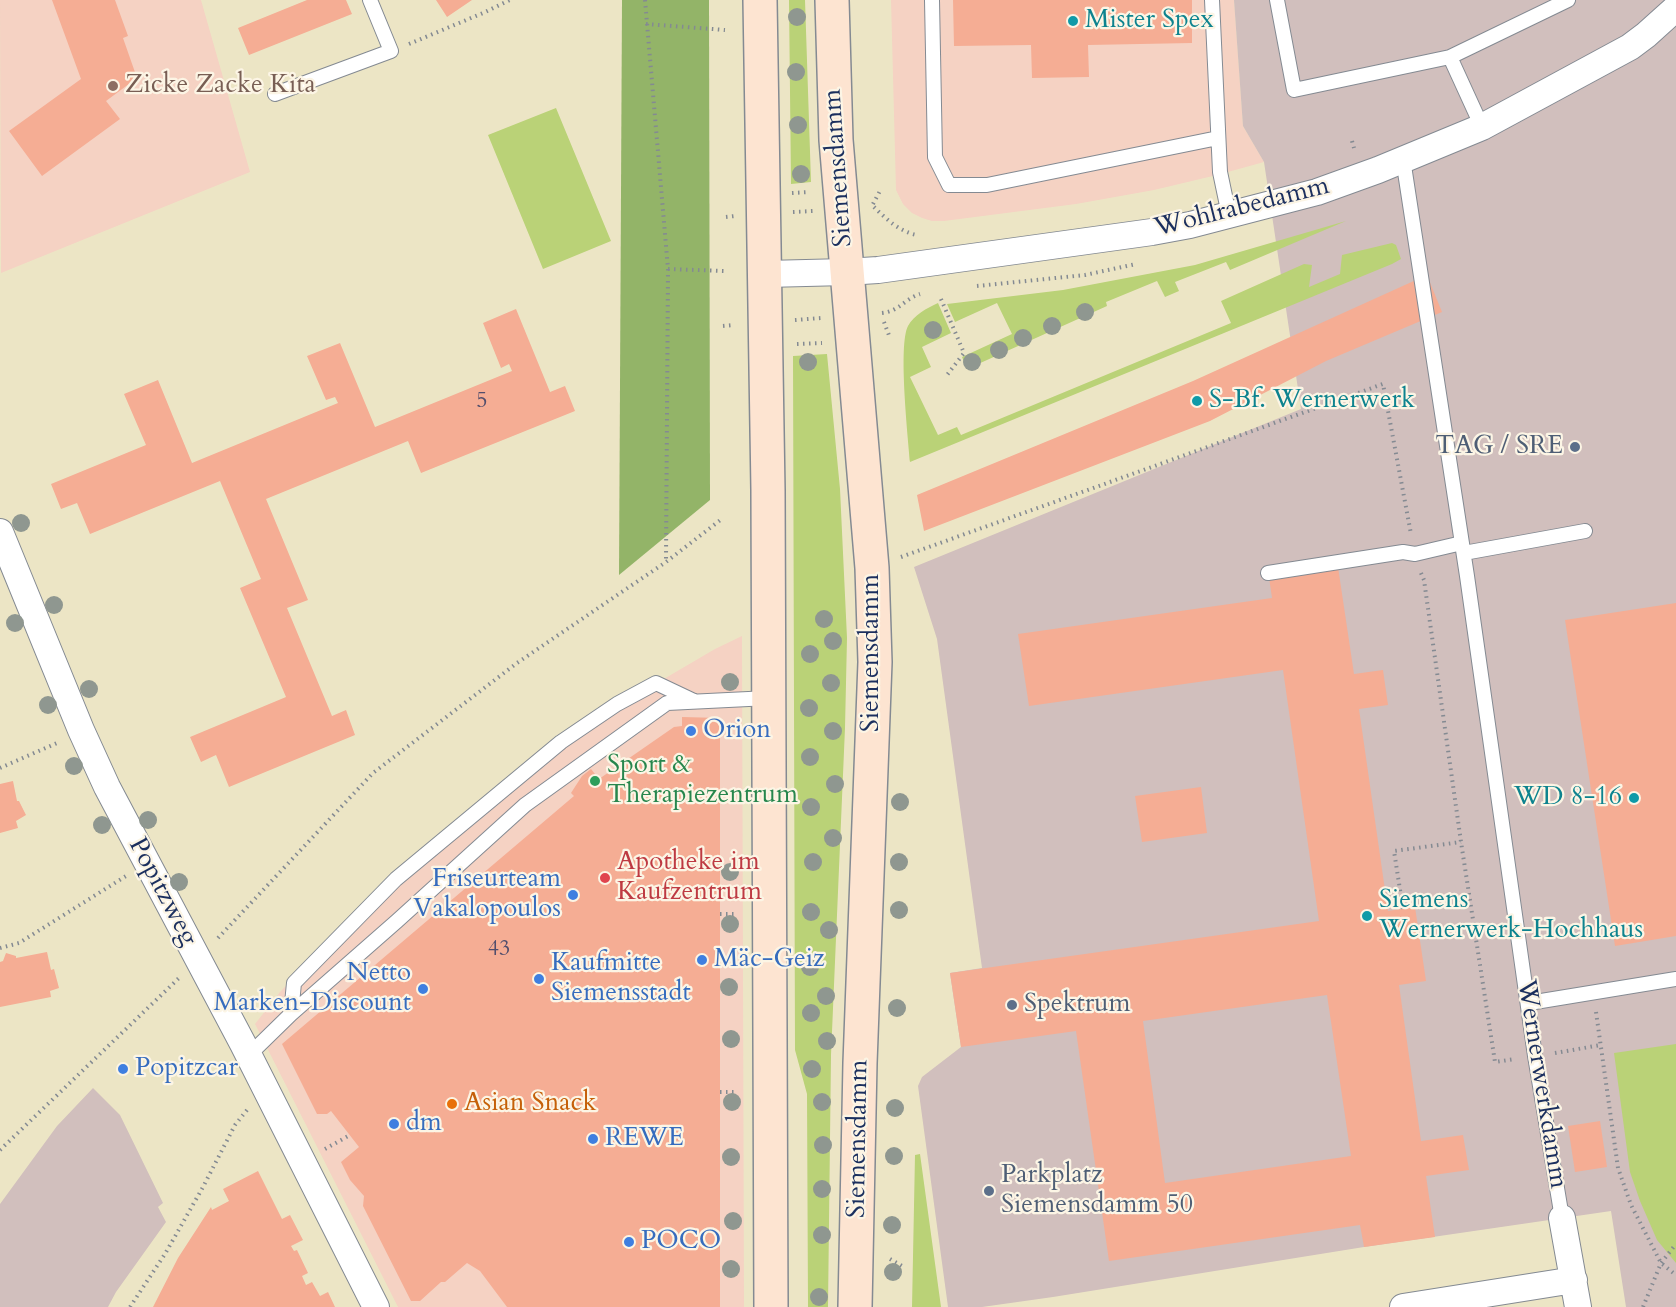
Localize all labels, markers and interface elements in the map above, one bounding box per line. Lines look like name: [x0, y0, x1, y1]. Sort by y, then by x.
place label: Mister Spex: [1085, 5, 1214, 37]
marker: Mister Spex: [1066, 14, 1080, 28]
place label: Zicke Zacke Kita: [125, 70, 316, 102]
marker: Zicke Zacke Kita: [106, 79, 120, 93]
street label: Siemensdamm: [818, 88, 860, 248]
street label: Wohlrabedamm: [1151, 171, 1333, 245]
place label: S-Bf. Wernerwerk: [1209, 385, 1415, 417]
house number: 5: [476, 389, 488, 415]
marker: S-Bf. Wernerwerk: [1190, 394, 1204, 408]
place label: TAG / SRE: [1435, 431, 1563, 463]
marker: TAG / SRE: [1568, 440, 1582, 454]
street label: Siemensdamm: [856, 574, 888, 732]
place label: Orion: [703, 715, 771, 747]
marker: Orion: [684, 724, 698, 738]
place label: Sport & Therapiezentrum: [607, 750, 798, 812]
marker: Sport & Therapiezentrum: [588, 774, 602, 788]
place label: WD 8-16: [1514, 782, 1622, 814]
marker: WD 8-16: [1627, 791, 1641, 805]
street label: Popitzweg: [121, 833, 203, 951]
place label: Apotheke im Kaufzentrum: [617, 847, 762, 909]
place label: Friseurteam Vakalopoulos: [413, 864, 561, 926]
marker: Apotheke im Kaufzentrum: [598, 871, 612, 885]
place label: Siemens Wernerwerk-Hochhaus: [1379, 885, 1643, 946]
marker: Friseurteam Vakalopoulos: [566, 888, 580, 902]
marker: Siemens Wernerwerk-Hochhaus: [1360, 909, 1374, 923]
house number: 43: [488, 937, 510, 963]
place label: Mäc-Geiz: [714, 944, 825, 976]
place label: Kaufmitte Siemensstadt: [551, 948, 691, 1010]
marker: Mäc-Geiz: [695, 953, 709, 967]
place label: Netto Marken-Discount: [213, 958, 411, 1020]
marker: Kaufmitte Siemensstadt: [532, 972, 546, 986]
street label: Wernerwerkdamm: [1509, 977, 1573, 1191]
marker: Netto Marken-Discount: [416, 982, 430, 996]
place label: Spektrum: [1024, 989, 1131, 1021]
marker: Spektrum: [1005, 998, 1019, 1012]
place label: Popitzcar: [135, 1053, 238, 1085]
street label: Siemensdamm: [842, 1060, 876, 1218]
marker: Popitzcar: [116, 1062, 130, 1076]
place label: Asian Snack: [464, 1088, 596, 1120]
marker: Asian Snack: [445, 1097, 459, 1111]
place label: dm: [406, 1108, 442, 1140]
marker: dm: [387, 1117, 401, 1131]
place label: REWE: [605, 1123, 684, 1155]
marker: REWE: [586, 1132, 600, 1146]
place label: Parkplatz Siemensdamm 50: [1001, 1160, 1193, 1222]
marker: Parkplatz Siemensdamm 50: [982, 1184, 996, 1198]
place label: POCO: [641, 1226, 721, 1258]
marker: POCO: [622, 1235, 636, 1249]

